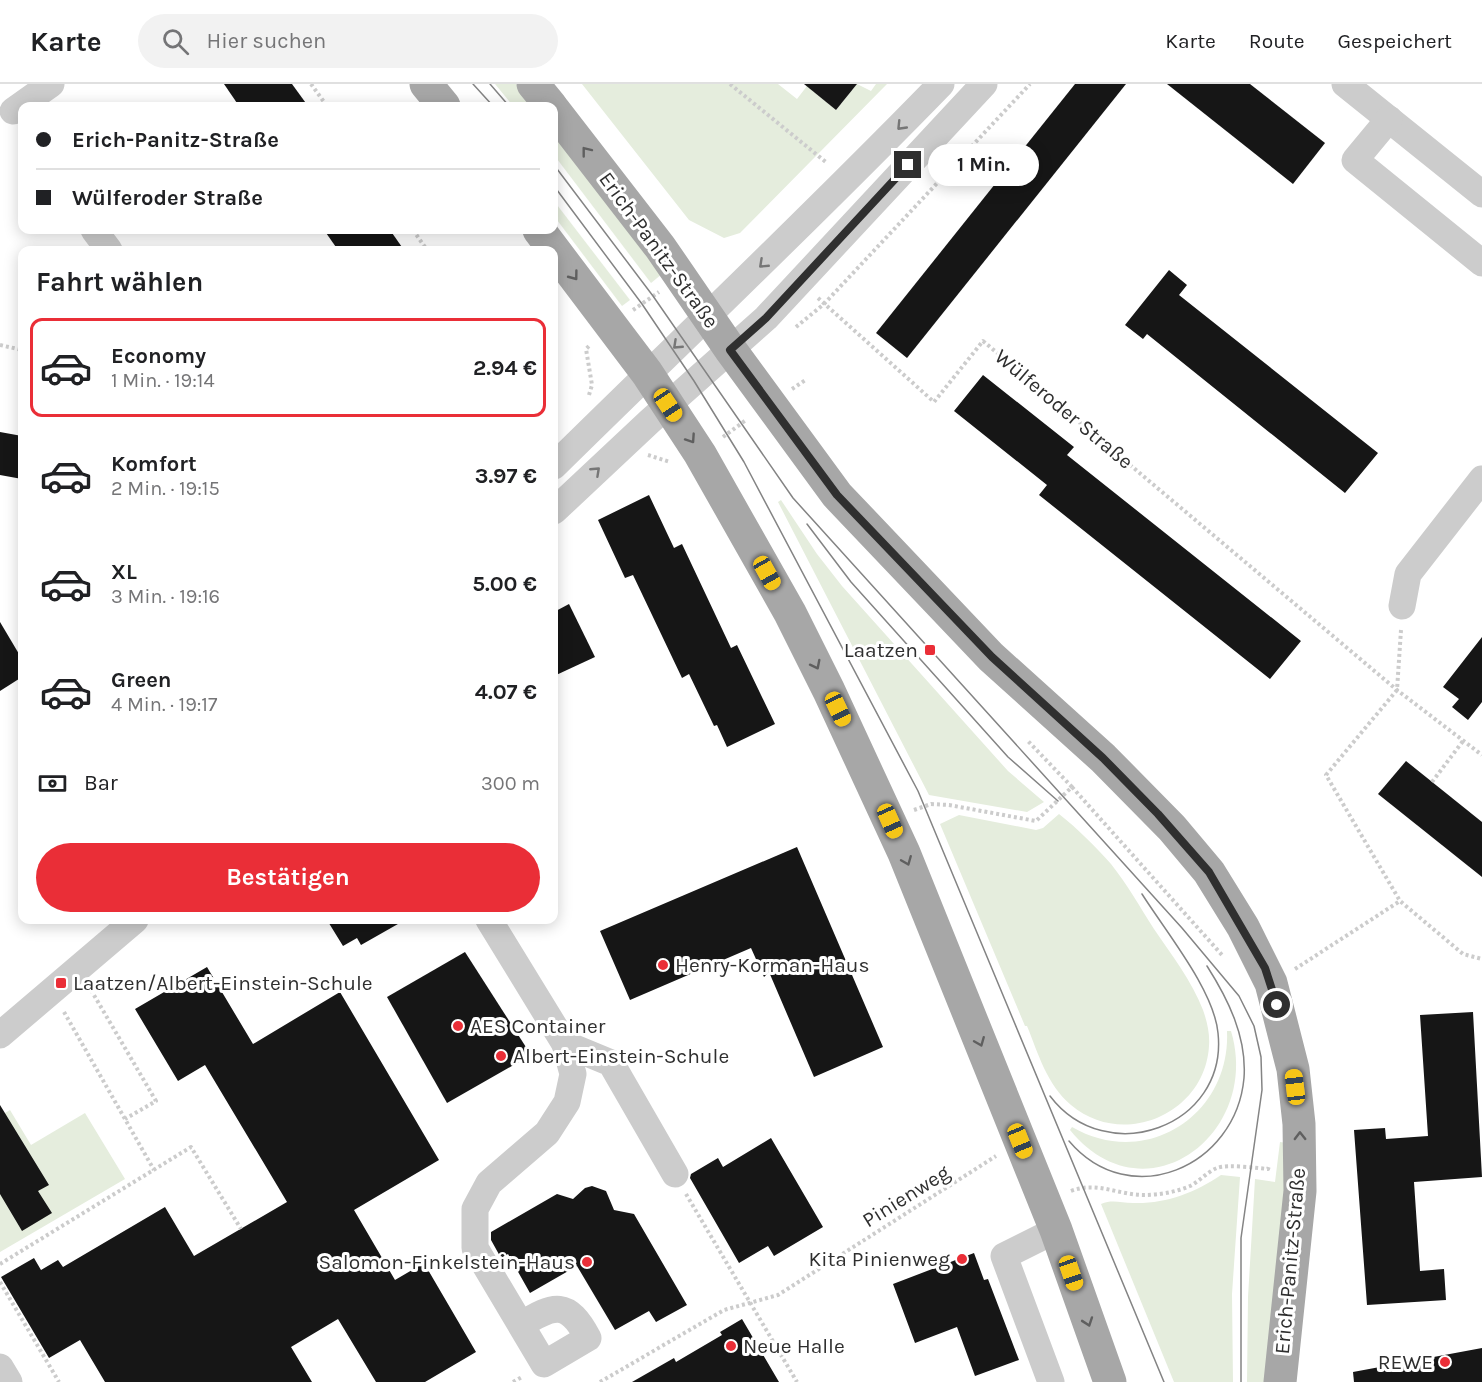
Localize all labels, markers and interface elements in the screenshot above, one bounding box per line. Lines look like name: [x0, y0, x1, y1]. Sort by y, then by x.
search box: [138, 14, 558, 68]
text: Karte: [30, 25, 102, 58]
icon: search: [159, 25, 192, 58]
text: Hier suchen: [207, 28, 326, 54]
text: Karte: [1165, 29, 1216, 53]
text: Route: [1249, 29, 1305, 53]
text: Gespeichert: [1338, 29, 1452, 53]
one-way arrow: [897, 118, 908, 129]
text: Erich-Panitz-Straße: [72, 127, 279, 153]
callout: 1 Min.: [929, 144, 1040, 186]
one-way arrow: [582, 147, 593, 158]
route end: [894, 151, 921, 178]
text: 1 Min.: [957, 153, 1010, 176]
street label: Erich-Panitz-Straße: [594, 167, 724, 333]
text: Wülferoder Straße: [72, 185, 263, 211]
one-way arrow: [759, 257, 770, 268]
text: Fahrt wählen: [36, 266, 203, 298]
one-way arrow: [567, 270, 578, 281]
one-way arrow: [674, 338, 684, 349]
icon: car: [39, 341, 93, 395]
text: Economy: [111, 343, 206, 369]
street label: Wülferoder Straße: [990, 344, 1138, 474]
text: 2.94 €: [473, 355, 537, 381]
text: 1 Min. · 19:14: [111, 369, 215, 392]
car: [650, 385, 686, 425]
one-way arrow: [683, 433, 694, 444]
icon: car: [39, 449, 93, 503]
text: Komfort: [111, 451, 197, 477]
text: 3.97 €: [475, 463, 537, 489]
one-way arrow: [589, 467, 600, 478]
text: 2 Min. · 19:15: [111, 477, 220, 500]
car: [750, 553, 784, 593]
icon: car: [39, 557, 93, 611]
text: XL: [111, 559, 137, 585]
text: 5.00 €: [472, 571, 537, 597]
text: 3 Min. · 19:16: [111, 585, 220, 608]
place label: Laatzen: [844, 638, 918, 662]
marker: Laatzen: [923, 643, 937, 657]
one-way arrow: [809, 659, 820, 670]
icon: car: [39, 665, 93, 719]
text: Green: [111, 667, 172, 693]
text: 4.07 €: [475, 679, 537, 705]
car: [822, 689, 854, 729]
text: 4 Min. · 19:17: [111, 693, 217, 716]
icon: cash: [36, 767, 69, 800]
text: Bar: [84, 770, 118, 796]
text: 300 m: [481, 772, 540, 795]
car: [874, 801, 906, 841]
button: Bestätigen: [36, 843, 540, 912]
one-way arrow: [900, 855, 913, 866]
place label: Henry-Korman-Haus: [675, 953, 870, 977]
marker: Henry-Korman-Haus: [656, 958, 670, 972]
place label: Laatzen/Albert-Einstein-Schule: [73, 971, 373, 995]
marker: Laatzen/Albert-Einstein-Schule: [54, 976, 68, 990]
route start: [1263, 991, 1290, 1018]
place label: AES Container: [470, 1014, 606, 1038]
marker: AES Container: [451, 1019, 465, 1033]
one-way arrow: [973, 1036, 985, 1047]
place label: Albert-Einstein-Schule: [513, 1044, 729, 1068]
marker: Albert-Einstein-Schule: [494, 1049, 508, 1063]
car: [1284, 1068, 1306, 1106]
car: [1005, 1121, 1035, 1161]
one-way arrow: [1293, 1131, 1306, 1140]
street label: Pinienweg: [858, 1160, 954, 1232]
street label: Erich-Panitz-Straße: [1270, 1167, 1310, 1355]
place label: Kita Pinienweg: [808, 1247, 950, 1271]
place label: Salomon-Finkelstein-Haus: [319, 1250, 575, 1274]
marker: Kita Pinienweg: [955, 1252, 969, 1266]
car: [1057, 1253, 1085, 1293]
marker: Salomon-Finkelstein-Haus: [580, 1255, 594, 1269]
one-way arrow: [1081, 1316, 1094, 1327]
place label: Neue Halle: [743, 1334, 845, 1358]
marker: Neue Halle: [724, 1339, 738, 1353]
place label: REWE: [1378, 1350, 1433, 1374]
marker: REWE: [1438, 1355, 1452, 1369]

